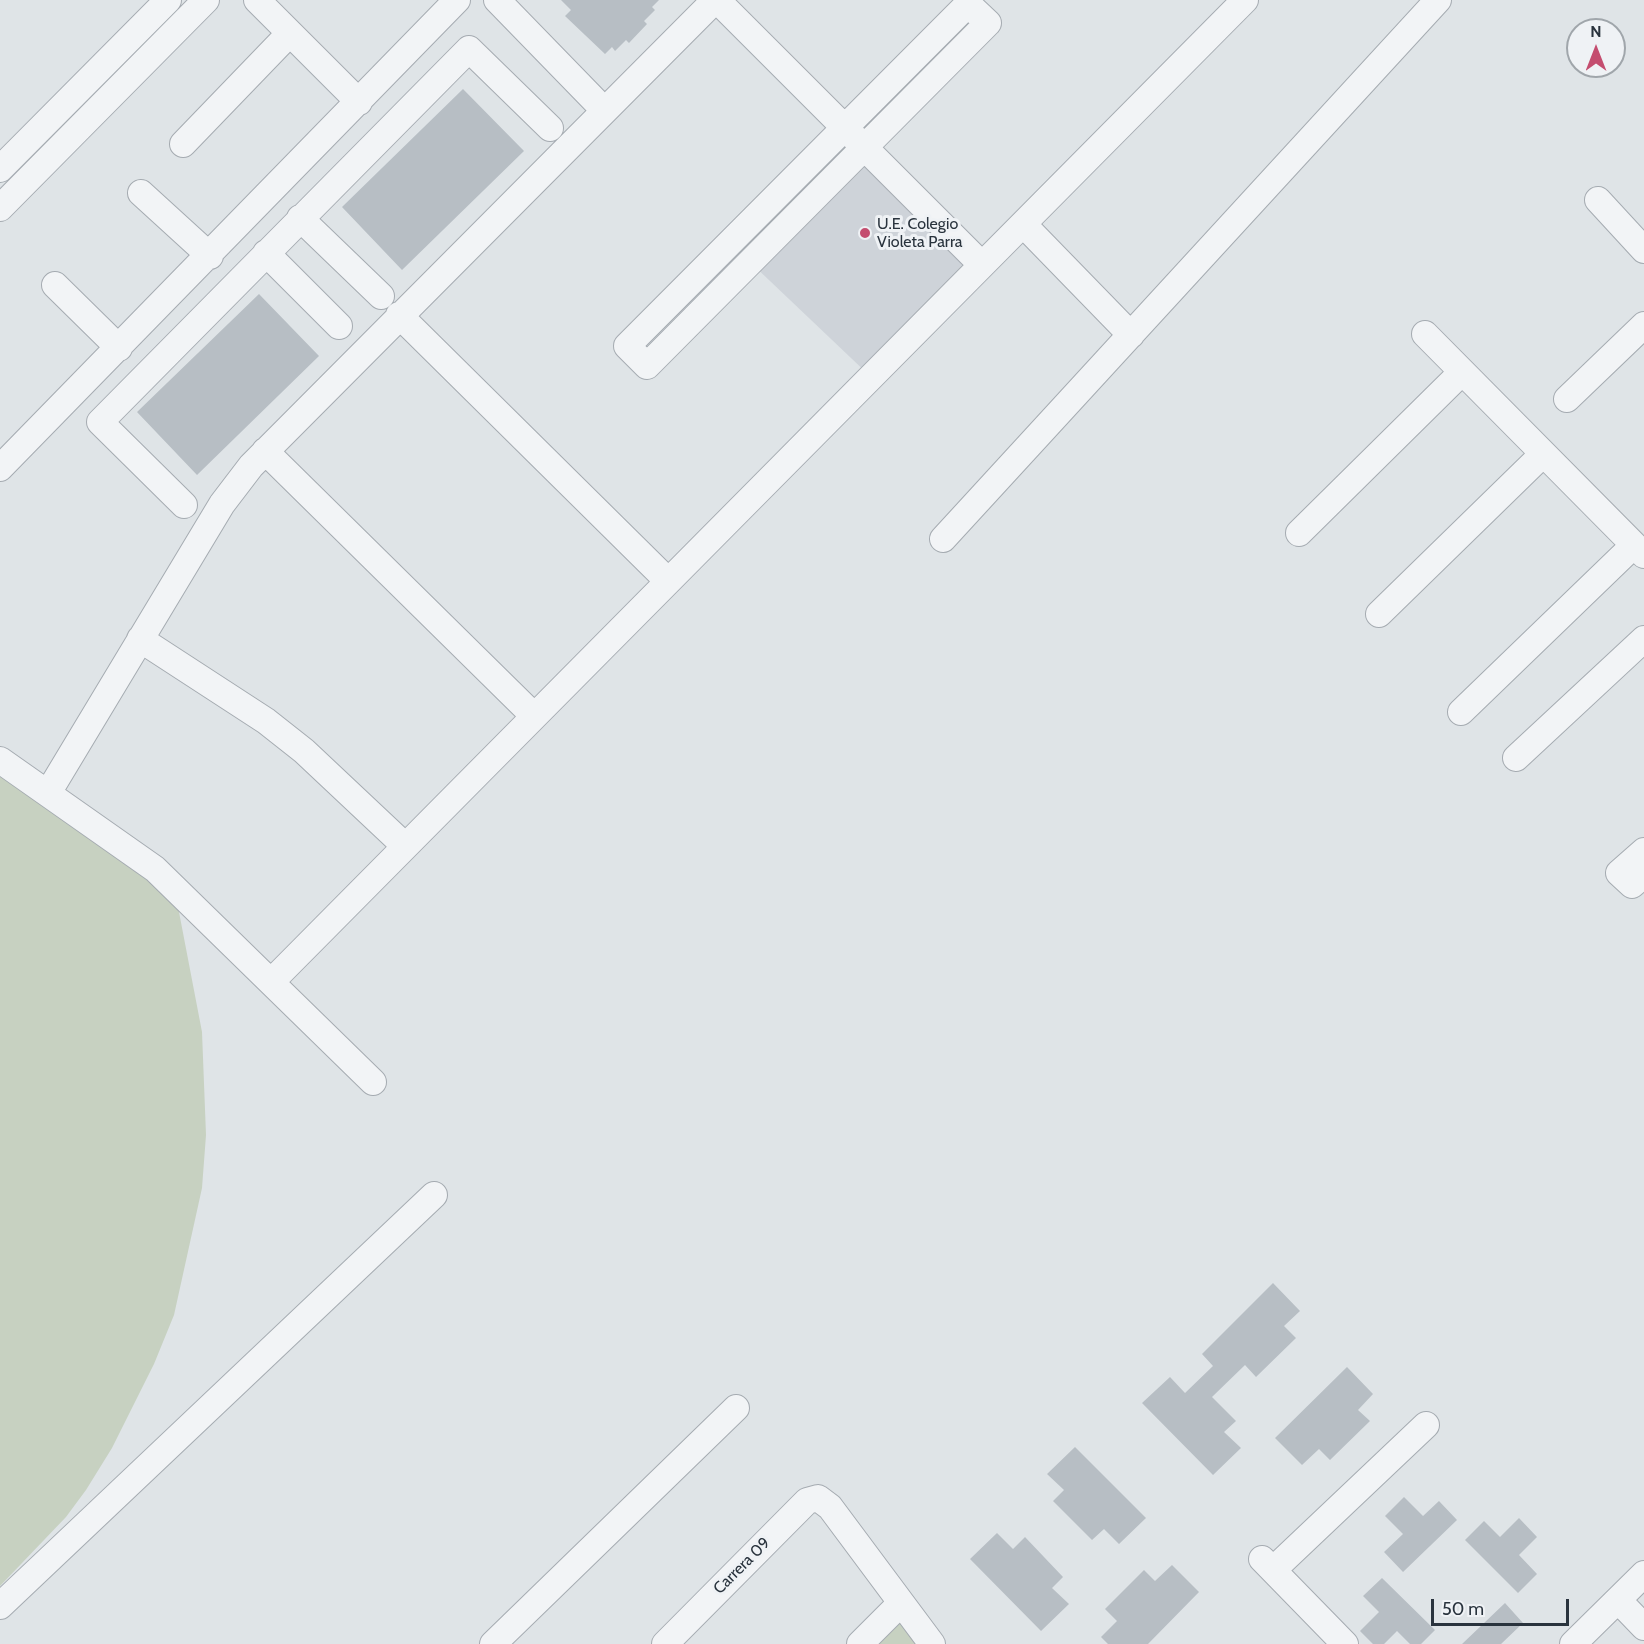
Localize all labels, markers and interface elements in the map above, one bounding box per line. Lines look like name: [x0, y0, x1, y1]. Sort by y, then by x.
north arrow: [1566, 18, 1626, 78]
text: N: [1590, 22, 1602, 41]
place label: U.E. Colegio Violeta Parra: [877, 214, 963, 252]
marker: U.E. Colegio Violeta Parra: [858, 226, 872, 240]
street label: Carrera 09: [710, 1534, 774, 1598]
scale bar: [1434, 1587, 1572, 1625]
text: 50 m: [1442, 1598, 1484, 1620]

